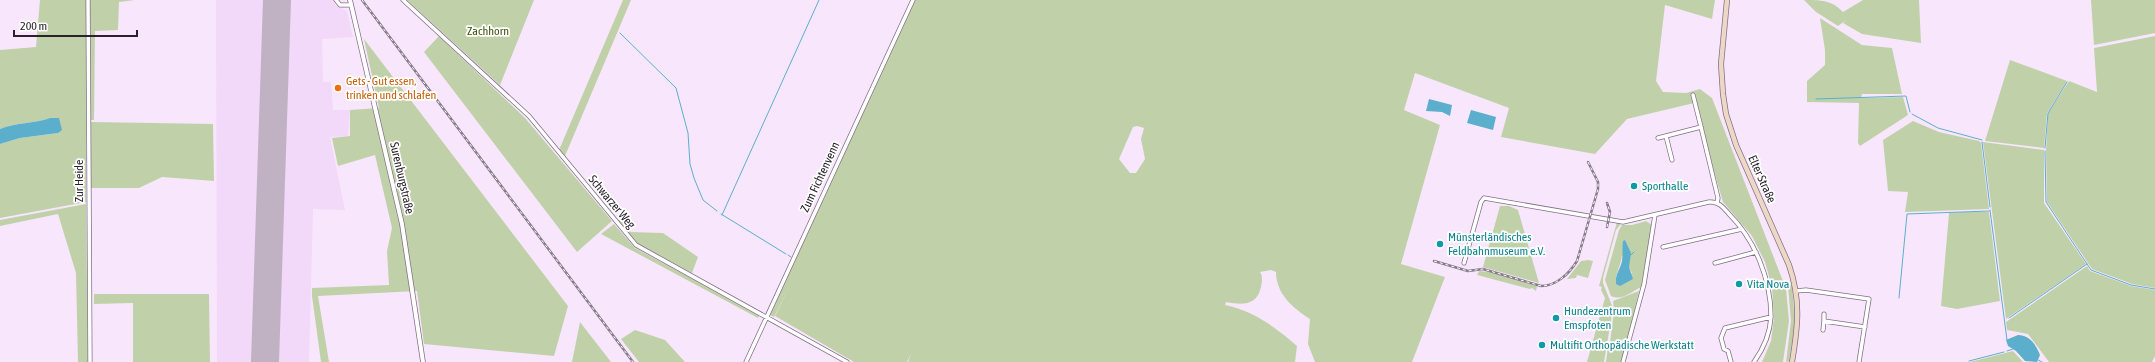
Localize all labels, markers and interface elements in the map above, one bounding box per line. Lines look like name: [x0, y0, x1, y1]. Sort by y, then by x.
scale bar: [14, 12, 137, 38]
text: 200 m: [20, 19, 47, 33]
park label: Zachhorn: [467, 24, 509, 38]
place label: Gets - Gut essen, trinken und schlafen: [346, 74, 436, 102]
marker: Gets - Gut essen, trinken und schlafen: [333, 83, 343, 93]
street label: Zum Fichtenvenn: [798, 140, 842, 214]
street label: Surenburgstraße: [387, 141, 417, 215]
street label: Elter Straße: [1745, 153, 1779, 205]
street label: Zur Heide: [72, 160, 86, 202]
street label: Schwarzer Weg: [586, 173, 639, 232]
place label: Sporthalle: [1642, 179, 1688, 193]
marker: Sporthalle: [1629, 181, 1639, 191]
place label: Münsterländisches Feldbahnmuseum e.V.: [1448, 230, 1545, 258]
marker: Münsterländisches Feldbahnmuseum e.V.: [1435, 239, 1445, 249]
place label: Vita Nova: [1747, 277, 1789, 291]
marker: Vita Nova: [1734, 279, 1744, 289]
place label: Hundezentrum Emspfoten: [1564, 304, 1631, 332]
marker: Hundezentrum Emspfoten: [1551, 313, 1561, 323]
place label: Multifit Orthopädische Werkstatt: [1550, 338, 1694, 352]
marker: Multifit Orthopädische Werkstatt: [1537, 340, 1547, 350]

